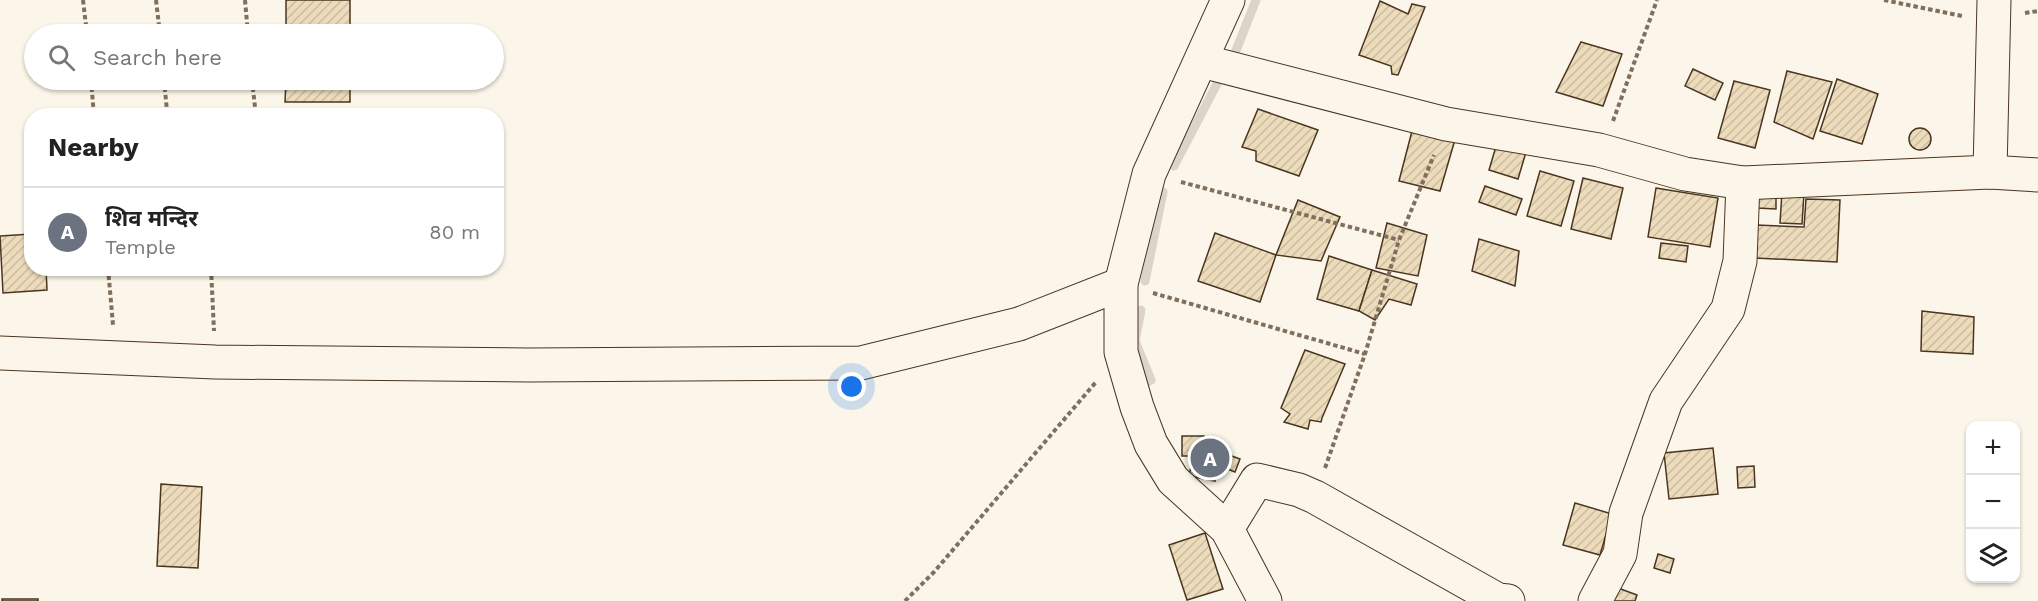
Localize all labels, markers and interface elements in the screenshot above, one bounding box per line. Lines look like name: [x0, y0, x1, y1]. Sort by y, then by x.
search box: [24, 24, 504, 90]
icon: search: [45, 41, 78, 74]
text: Search here: [93, 45, 222, 70]
text: Nearby: [48, 132, 139, 162]
text: शिव मन्दिर: [105, 206, 198, 231]
text: A: [61, 220, 74, 244]
text: 80 m: [429, 220, 480, 244]
text: Temple: [105, 235, 176, 259]
your location: [837, 372, 866, 401]
map controls: [1966, 421, 2020, 583]
button: +: [1966, 421, 2020, 475]
pin: A: [1190, 436, 1230, 480]
button: −: [1966, 475, 2020, 529]
button: layers: [1966, 529, 2020, 583]

